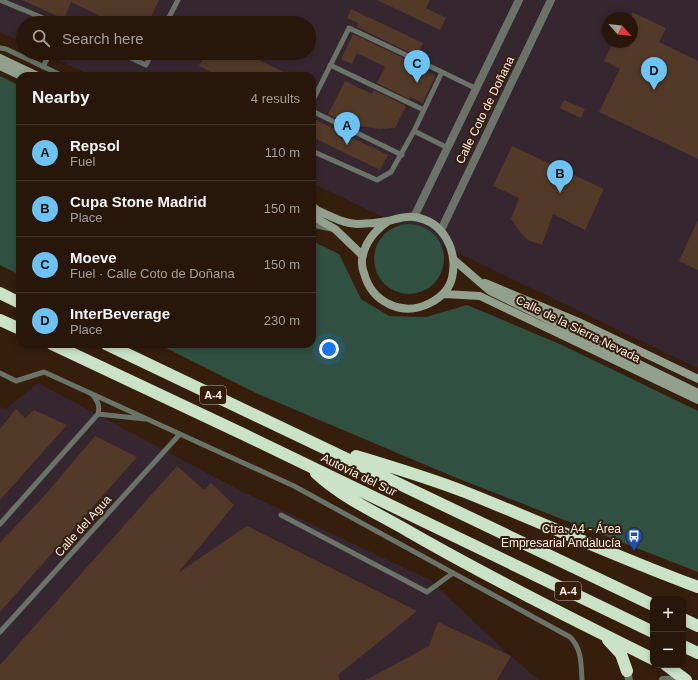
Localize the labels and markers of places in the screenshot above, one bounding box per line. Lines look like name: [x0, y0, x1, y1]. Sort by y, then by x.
pin: C: [404, 50, 430, 83]
pin: D: [641, 57, 667, 90]
pin: A: [334, 112, 360, 145]
pin: B: [547, 160, 573, 193]
place label: Ctra. A4 - Área Empresarial Andalucía: [501, 521, 621, 550]
bus stop icon: Ctra. A4 - Área Empresarial Andalucía: [624, 526, 644, 551]

